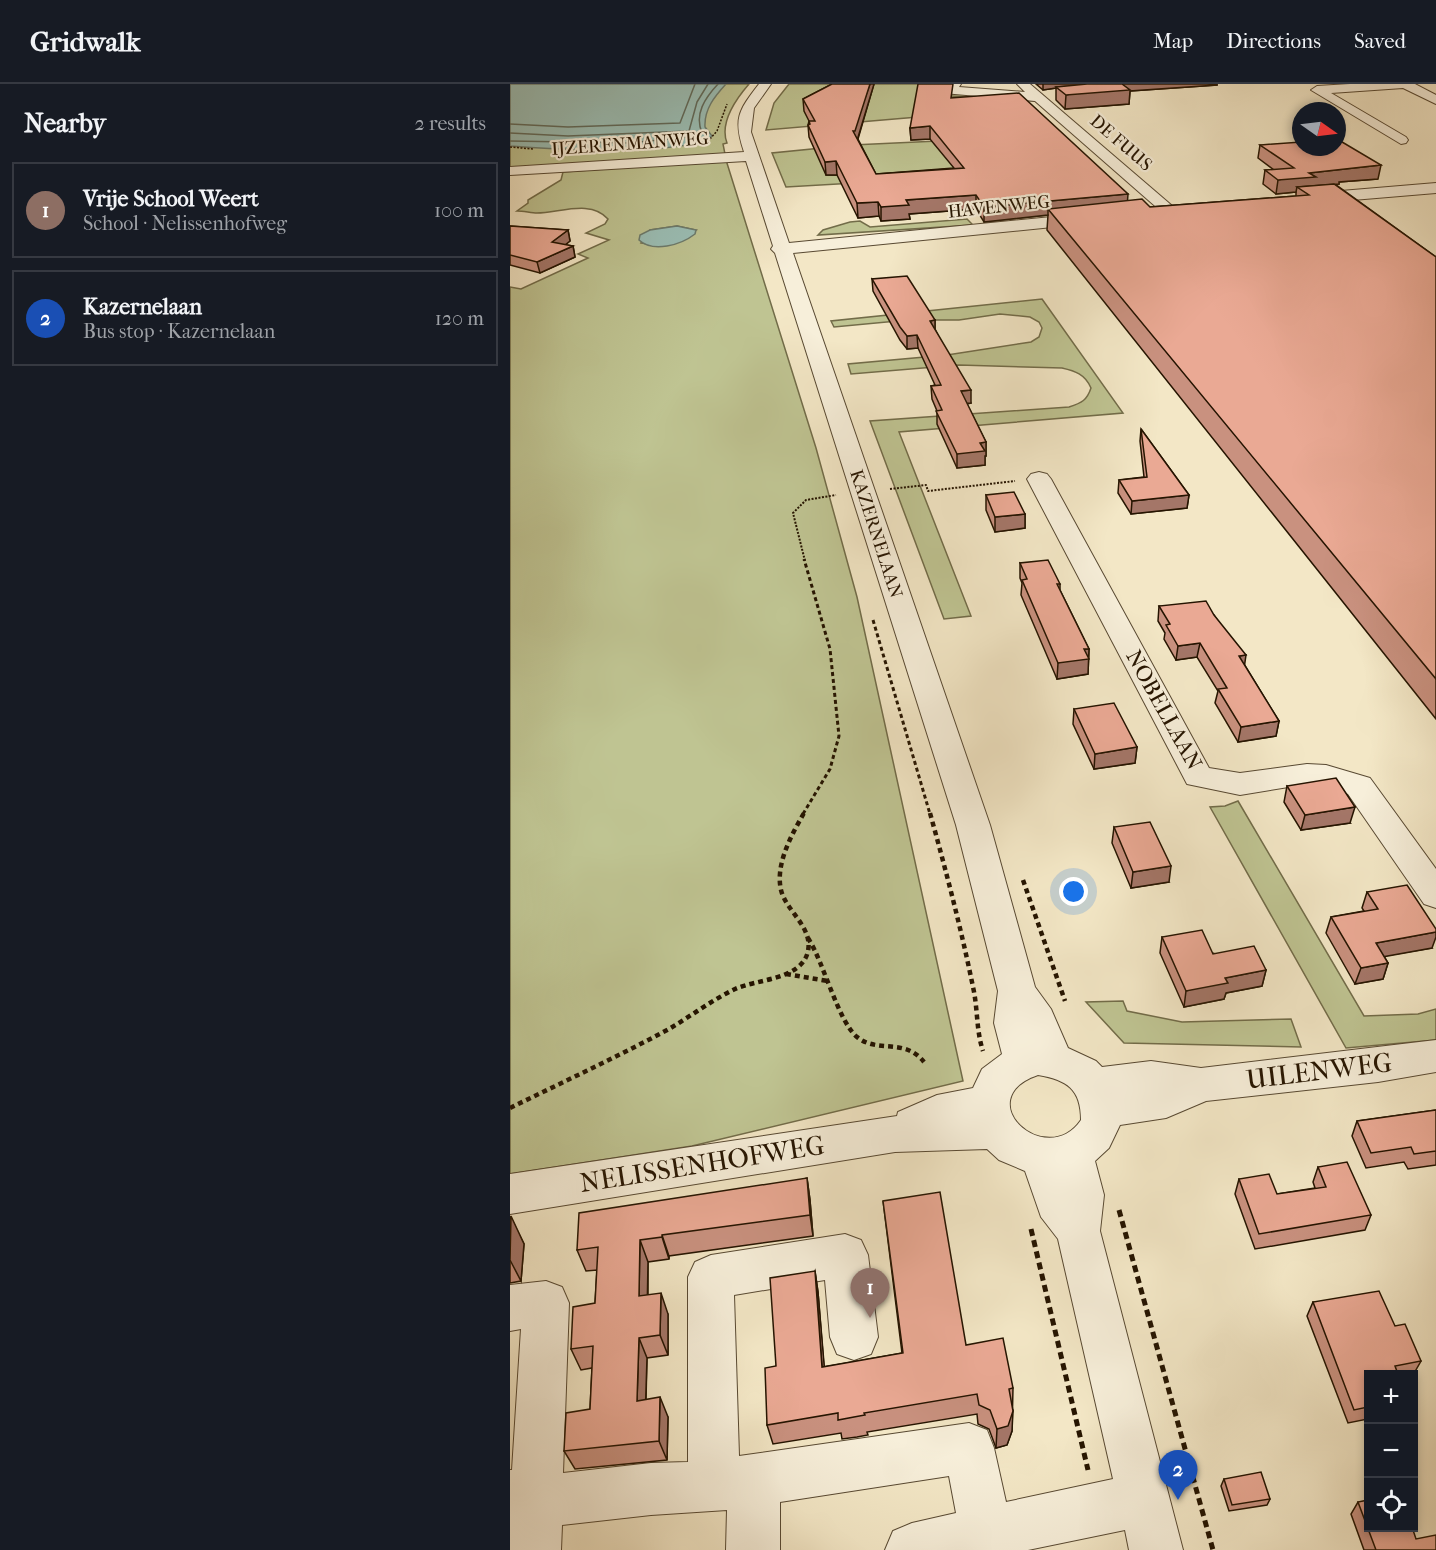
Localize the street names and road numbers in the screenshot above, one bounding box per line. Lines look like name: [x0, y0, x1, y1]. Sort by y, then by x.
street label: DE FUUS: [1086, 110, 1156, 176]
street label: IJZERENMANWEG: [551, 128, 710, 160]
street label: HAVENWEG: [947, 191, 1051, 223]
street label: KAZERNELAAN: [845, 467, 907, 601]
street label: NOBELLAAN: [1120, 645, 1208, 775]
street label: UILENWEG: [1244, 1046, 1394, 1096]
street label: NELISSENHOFWEG: [577, 1129, 827, 1199]

